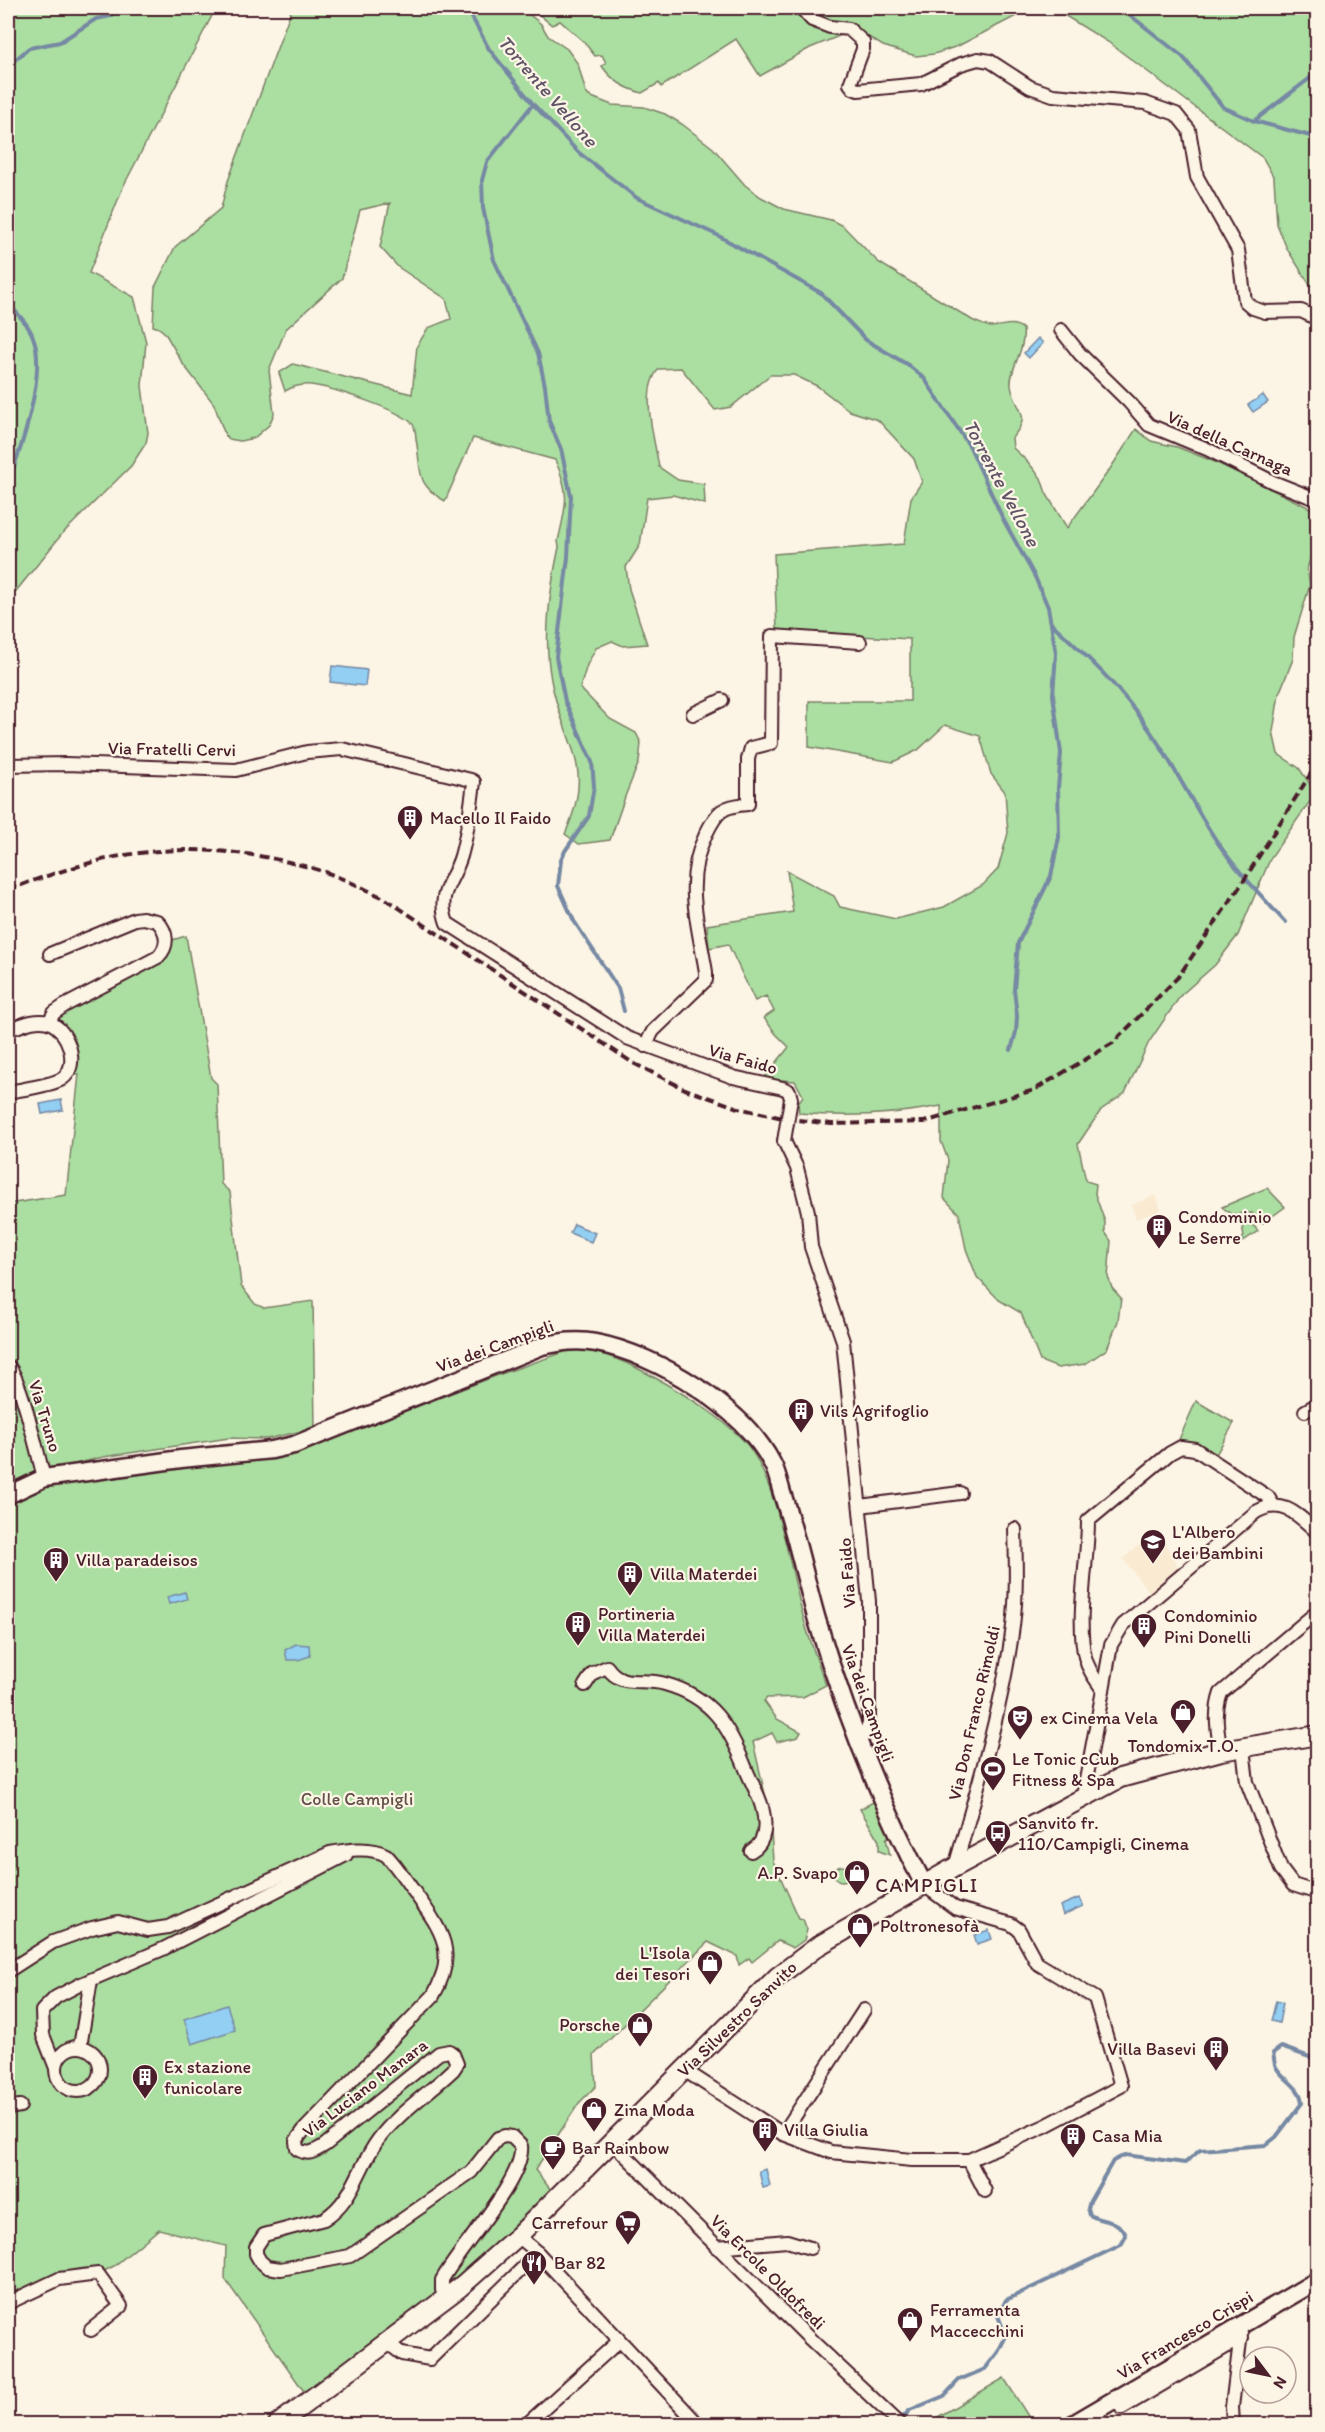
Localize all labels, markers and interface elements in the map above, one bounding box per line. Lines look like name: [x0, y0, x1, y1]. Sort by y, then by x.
water label: Torrente Vellone: [493, 30, 604, 153]
street label: Via della Carnaga: [1164, 405, 1297, 481]
water label: Torrente Vellone: [958, 415, 1046, 552]
street label: Via Fratelli Cervi: [108, 737, 236, 761]
building icon: Macello Il Faido: [395, 803, 425, 841]
place label: Macello Il Faido: [430, 807, 551, 829]
street label: Via Faido: [706, 1039, 780, 1079]
place label: Condominio Le Serre: [1178, 1206, 1271, 1249]
building icon: Condominio Le Serre: [1144, 1212, 1174, 1250]
street label: Via dei Campigli: [433, 1315, 557, 1377]
street label: Via Truno: [24, 1377, 66, 1455]
building icon: Vils Agrifoglio: [786, 1396, 816, 1434]
place label: Vils Agrifoglio: [820, 1400, 929, 1422]
place label: L'Albero dei Bambini: [1172, 1521, 1263, 1564]
school or university icon: L'Albero dei Bambini: [1138, 1527, 1168, 1565]
street label: Via Faido: [834, 1537, 860, 1609]
building icon: Villa paradeisos: [41, 1545, 71, 1583]
place label: Villa paradeisos: [76, 1549, 198, 1571]
building icon: Villa Materdei: [615, 1559, 645, 1597]
place label: Villa Materdei: [650, 1563, 757, 1585]
place label: Portineria Villa Materdei: [598, 1603, 705, 1646]
place label: Condominio Pini Donelli: [1164, 1605, 1257, 1648]
building icon: Portineria Villa Materdei: [563, 1609, 593, 1647]
building icon: Condominio Pini Donelli: [1129, 1611, 1159, 1649]
street label: Via Don Franco Rimoldi: [943, 1623, 1005, 1803]
street label: Via dei Campigli: [837, 1641, 899, 1765]
shop icon: Tondomix T.O.: [1168, 1697, 1198, 1735]
theatre icon: ex Cinema Vela: [1005, 1703, 1035, 1741]
place label: ex Cinema Vela: [1040, 1707, 1159, 1729]
place label: Tondomix T.O.: [1127, 1735, 1239, 1757]
place label: Le Tonic cCub Fitness & Spa: [1012, 1748, 1119, 1791]
sports icon: Le Tonic cCub Fitness & Spa: [978, 1754, 1008, 1792]
park label: Colle Campigli: [301, 1788, 413, 1810]
place label: Sanvito fr. 110/Campigli, Cinema: [1018, 1812, 1190, 1855]
bus stop icon: Sanvito fr. 110/Campigli, Cinema: [983, 1818, 1013, 1856]
shop icon: A.P. Svapo: [842, 1858, 872, 1896]
place label: A.P. Svapo: [758, 1862, 838, 1884]
district label: CAMPIGLI: [875, 1873, 979, 1897]
shop icon: Poltronesofà: [845, 1911, 875, 1949]
place label: Poltronesofà: [880, 1915, 980, 1937]
place label: L'Isola dei Tesori: [615, 1942, 690, 1985]
shop icon: L'Isola dei Tesori: [695, 1948, 725, 1986]
street label: Via Silvestro Sanvito: [672, 1956, 802, 2082]
shop icon: Porsche: [625, 2010, 655, 2048]
place label: Porsche: [559, 2014, 620, 2036]
street label: Via Luciano Manara: [298, 2033, 432, 2142]
building icon: Villa Basevi: [1201, 2034, 1231, 2072]
place label: Villa Basevi: [1107, 2038, 1196, 2060]
place label: Ex stazione funicolare: [164, 2056, 251, 2099]
building icon: Ex stazione funicolare: [130, 2062, 160, 2100]
shop icon: Zina Moda: [579, 2095, 609, 2133]
place label: Zina Moda: [614, 2099, 695, 2121]
building icon: Villa Giulia: [750, 2115, 780, 2153]
place label: Villa Giulia: [784, 2119, 869, 2141]
building icon: Casa Mia: [1058, 2121, 1088, 2159]
place label: Casa Mia: [1092, 2125, 1163, 2147]
cafe icon: Bar Rainbow: [538, 2133, 568, 2171]
place label: Bar Rainbow: [572, 2137, 669, 2159]
supermarket icon: Carrefour: [613, 2208, 643, 2246]
street label: Via Ercole Oldofredi: [706, 2210, 830, 2334]
place label: Carrefour: [532, 2212, 609, 2234]
restaurant icon: Bar 82: [519, 2248, 549, 2286]
place label: Bar 82: [554, 2252, 606, 2274]
street label: Via Francesco Crispi: [1113, 2286, 1257, 2384]
place label: Ferramenta Maccecchini: [930, 2299, 1024, 2342]
shop icon: Ferramenta Maccecchini: [895, 2305, 925, 2343]
north arrow: [1238, 2345, 1298, 2405]
text: N: [1269, 2373, 1291, 2392]

